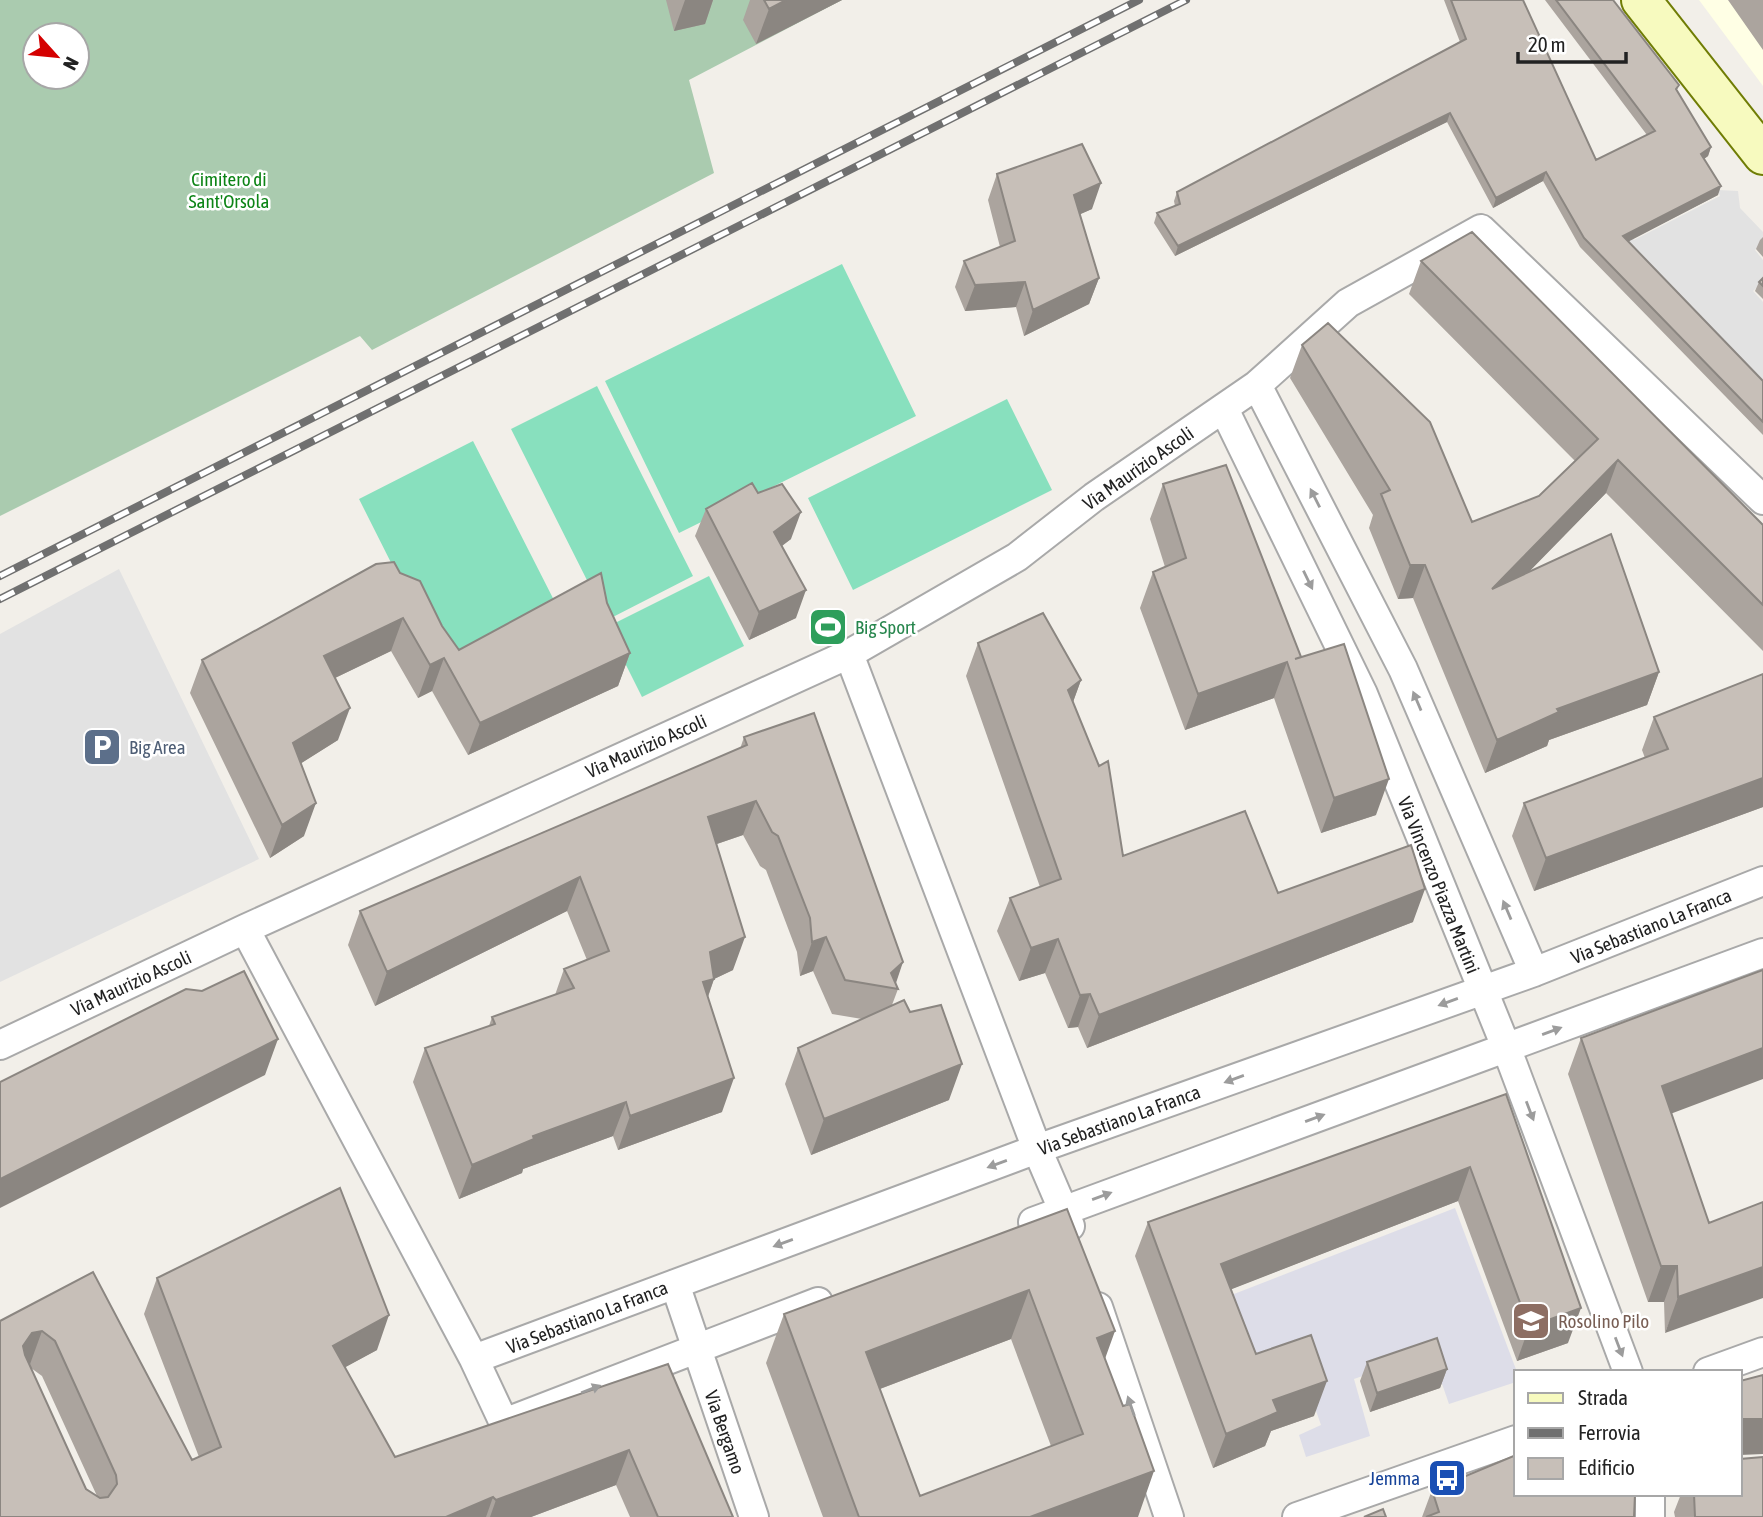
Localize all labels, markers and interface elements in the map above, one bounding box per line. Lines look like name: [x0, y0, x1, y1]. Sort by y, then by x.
north arrow: [21, 21, 91, 91]
scale bar: [1518, 21, 1626, 65]
text: 20 m: [1528, 32, 1566, 56]
text: N: [59, 54, 83, 74]
park label: Cimitero di Sant'Orsola: [189, 168, 269, 212]
street label: Via Maurizio Ascoli: [1078, 422, 1198, 514]
one-way arrow: [1309, 488, 1321, 507]
one-way arrow: [1302, 570, 1313, 590]
sports icon: Big Sport: [807, 606, 849, 648]
place label: Big Sport: [855, 616, 916, 638]
one-way arrow: [1411, 691, 1423, 711]
street label: Via Maurizio Ascoli: [582, 710, 710, 782]
parking icon: Big Area: [81, 726, 123, 768]
place label: Big Area: [129, 736, 186, 758]
street label: Via Vincenzo Piazza Martini: [1393, 793, 1485, 977]
street label: Via Sebastiano La Franca: [1568, 884, 1734, 968]
one-way arrow: [1501, 899, 1512, 920]
street label: Via Maurizio Ascoli: [67, 946, 195, 1020]
one-way arrow: [1437, 997, 1458, 1008]
one-way arrow: [1541, 1025, 1562, 1036]
one-way arrow: [1223, 1074, 1244, 1085]
street label: Via Sebastiano La Franca: [1035, 1080, 1203, 1160]
one-way arrow: [1525, 1101, 1536, 1122]
one-way arrow: [1305, 1112, 1326, 1123]
one-way arrow: [986, 1159, 1007, 1170]
one-way arrow: [1091, 1191, 1112, 1202]
one-way arrow: [773, 1238, 794, 1249]
street label: Via Sebastiano La Franca: [503, 1276, 671, 1358]
school or university icon: Rosolino Pilo: [1510, 1300, 1552, 1342]
place label: Rosolino Pilo: [1558, 1310, 1649, 1332]
one-way arrow: [1614, 1337, 1625, 1358]
legend: [1514, 1370, 1742, 1496]
one-way arrow: [580, 1383, 601, 1394]
text: Strada: [1578, 1385, 1628, 1409]
street label: Via Bergamo: [700, 1387, 750, 1477]
one-way arrow: [1125, 1395, 1136, 1416]
text: Ferrovia: [1578, 1420, 1641, 1444]
text: Edificio: [1578, 1455, 1635, 1479]
bus stop icon: Jemma: [1426, 1457, 1468, 1499]
place label: Jemma: [1369, 1467, 1420, 1489]

